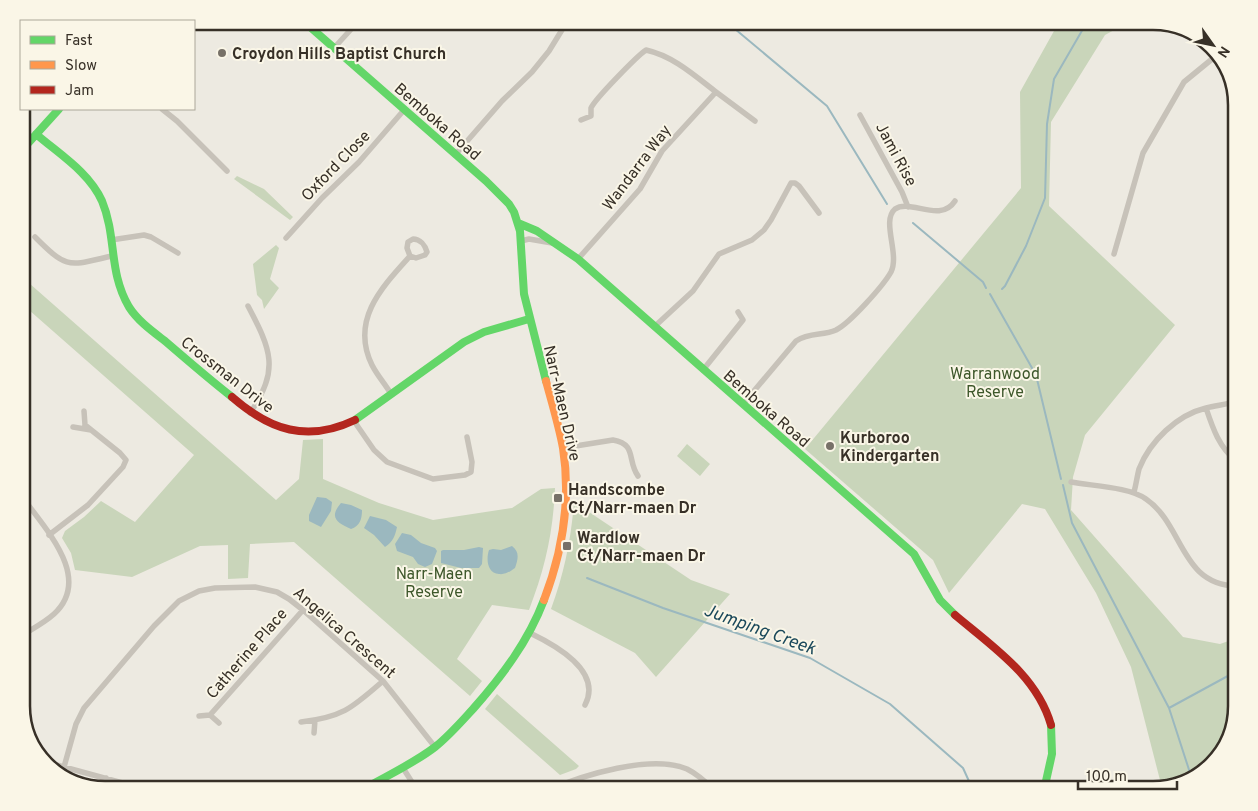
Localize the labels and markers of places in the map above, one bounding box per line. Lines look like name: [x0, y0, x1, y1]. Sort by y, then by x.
place label: Croydon Hills Baptist Church: [232, 45, 446, 65]
marker: Croydon Hills Baptist Church: [216, 47, 228, 59]
place label: Kurboroo Kindergarten: [840, 429, 940, 467]
marker: Kurboroo Kindergarten: [824, 440, 836, 452]
place label: Handscombe Ct/Narr-maen Dr: [568, 481, 697, 519]
marker: Handscombe Ct/Narr-maen Dr: [552, 492, 564, 504]
place label: Wardlow Ct/Narr-maen Dr: [577, 529, 706, 567]
marker: Wardlow Ct/Narr-maen Dr: [561, 540, 573, 552]

